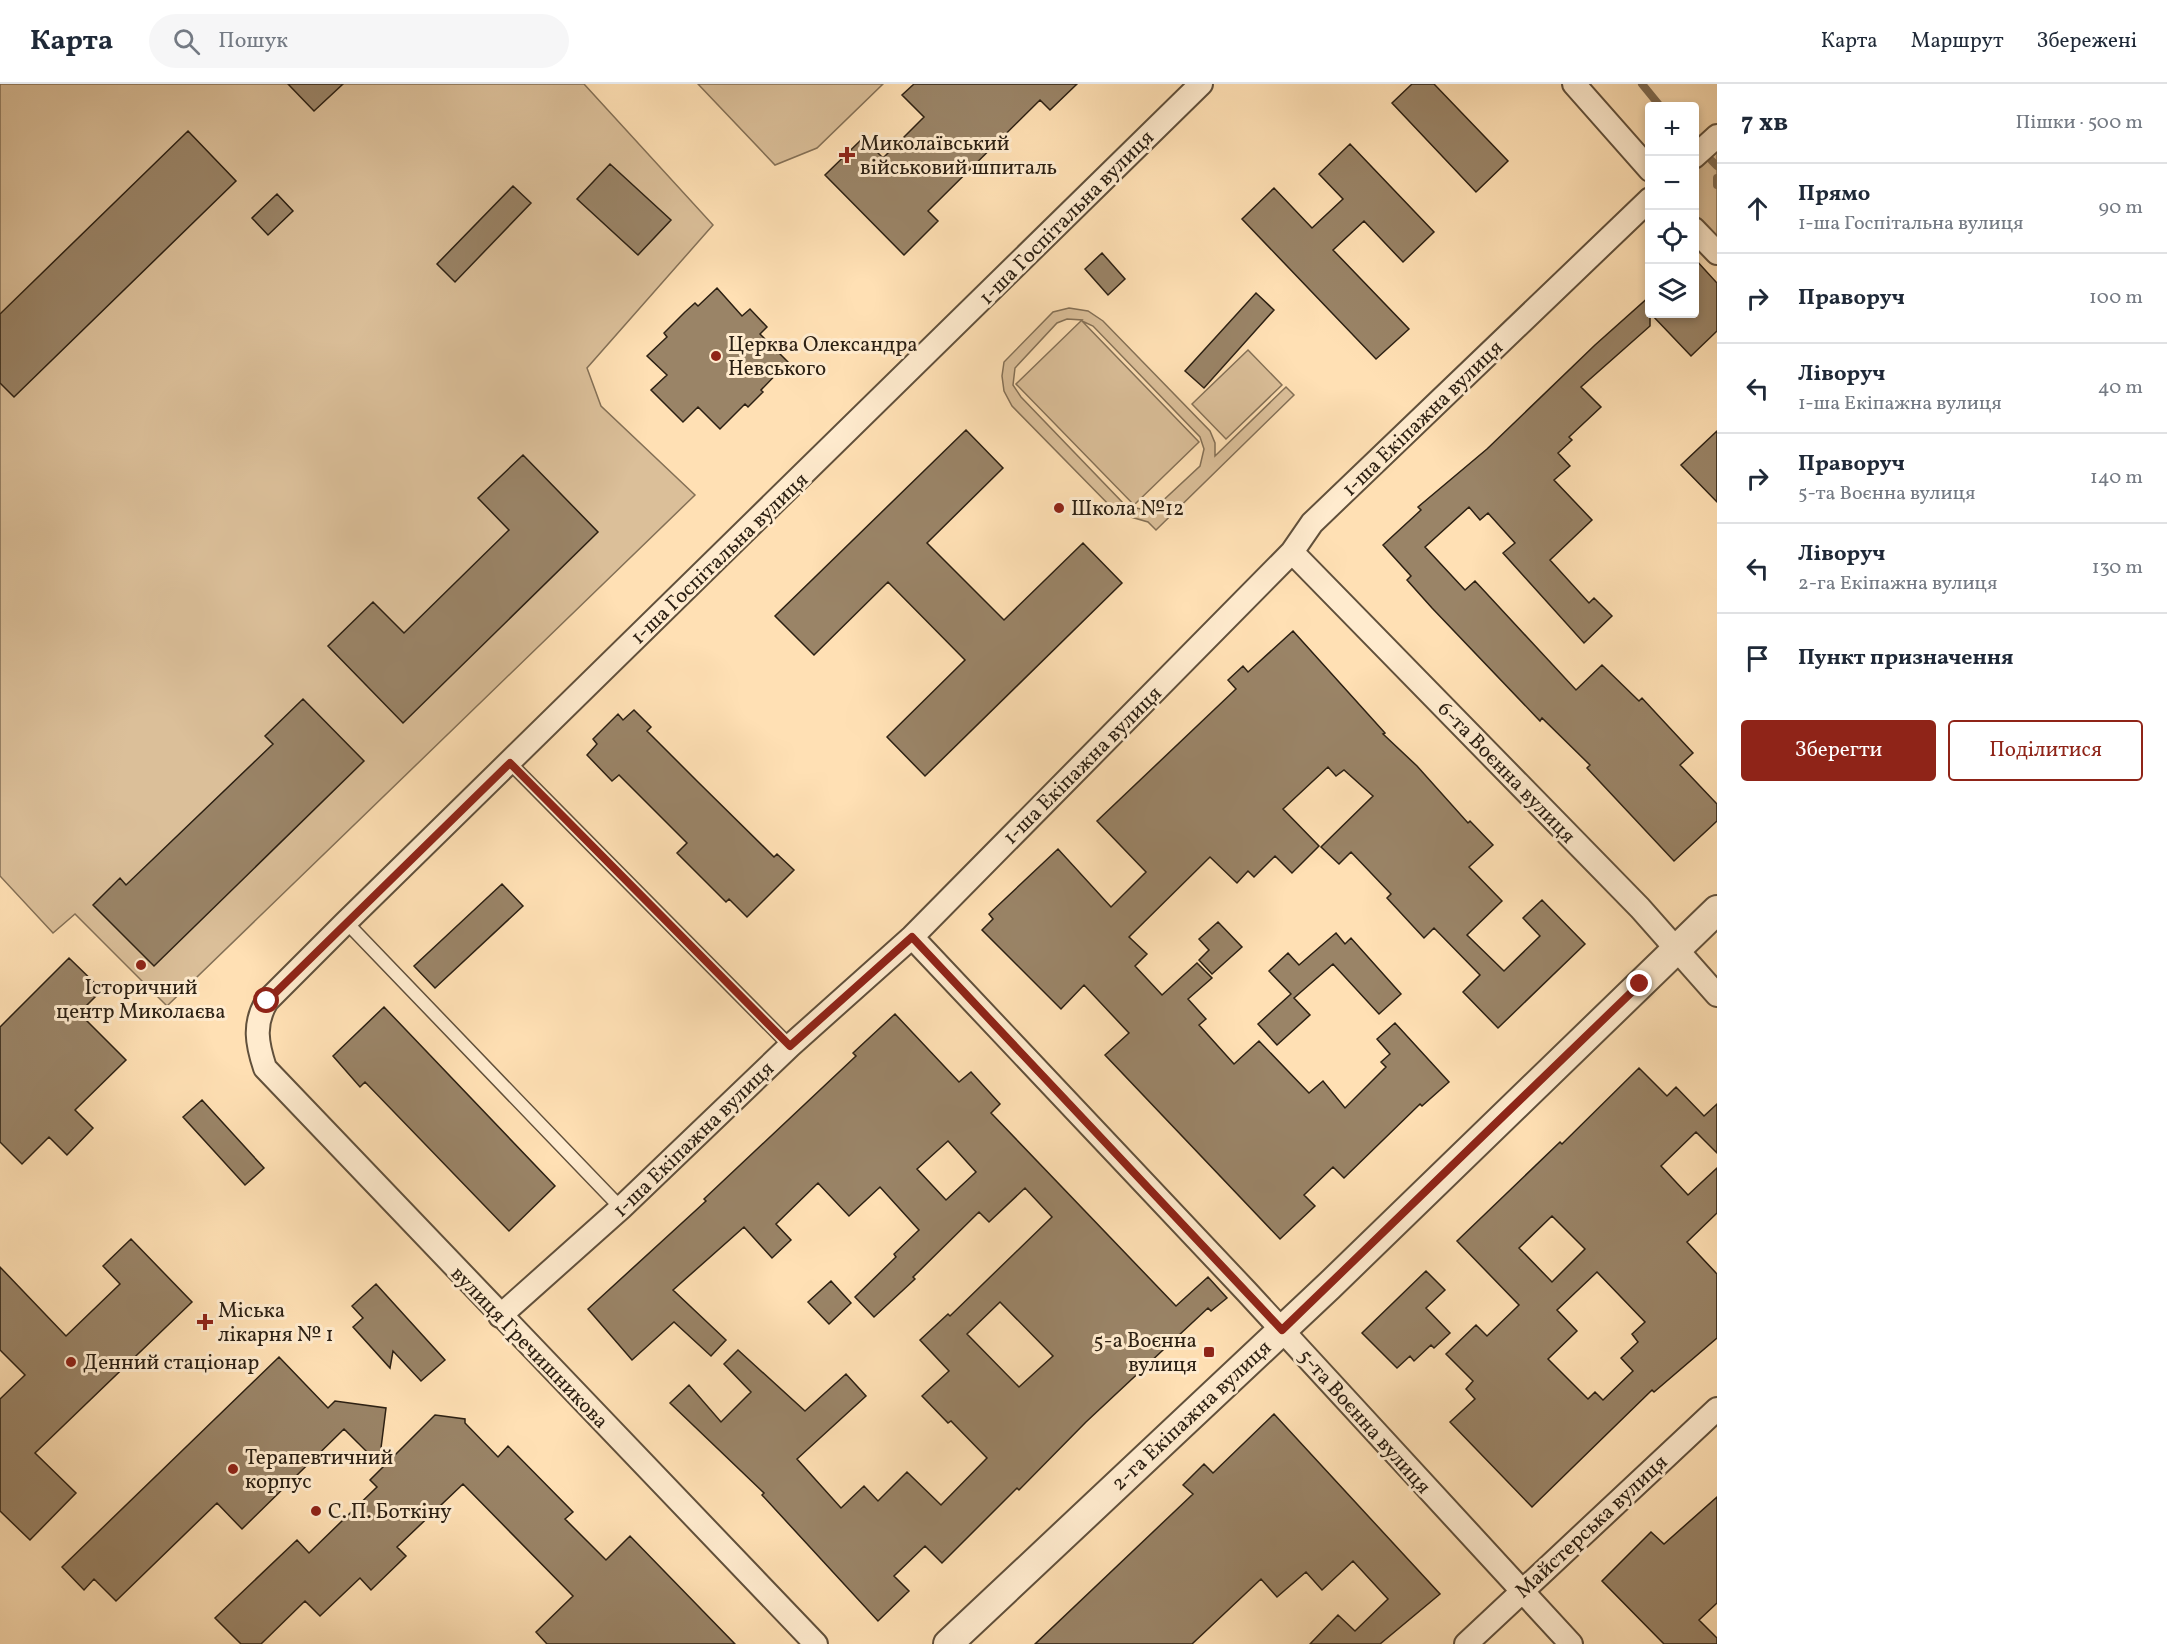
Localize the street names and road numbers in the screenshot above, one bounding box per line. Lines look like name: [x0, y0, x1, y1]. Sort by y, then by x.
street label: 1-ша Госпітальна вулиця: [973, 124, 1161, 312]
street label: 1-ша Екіпажна вулиця: [1336, 334, 1510, 504]
street label: 1-ша Госпітальна вулиця: [625, 466, 815, 652]
street label: 1-ша Екіпажна вулиця: [997, 680, 1169, 852]
street label: 6-та Воєнна вулиця: [1430, 696, 1582, 851]
street label: 1-ша Екіпажна вулиця: [607, 1055, 781, 1225]
street label: вулиця Гречишникова: [443, 1260, 614, 1436]
street label: 2-га Екіпажна вулиця: [1106, 1334, 1279, 1498]
street label: 5-та Воєнна вулиця: [1291, 1343, 1437, 1501]
street label: Майстерська вулиця: [1509, 1449, 1675, 1606]

